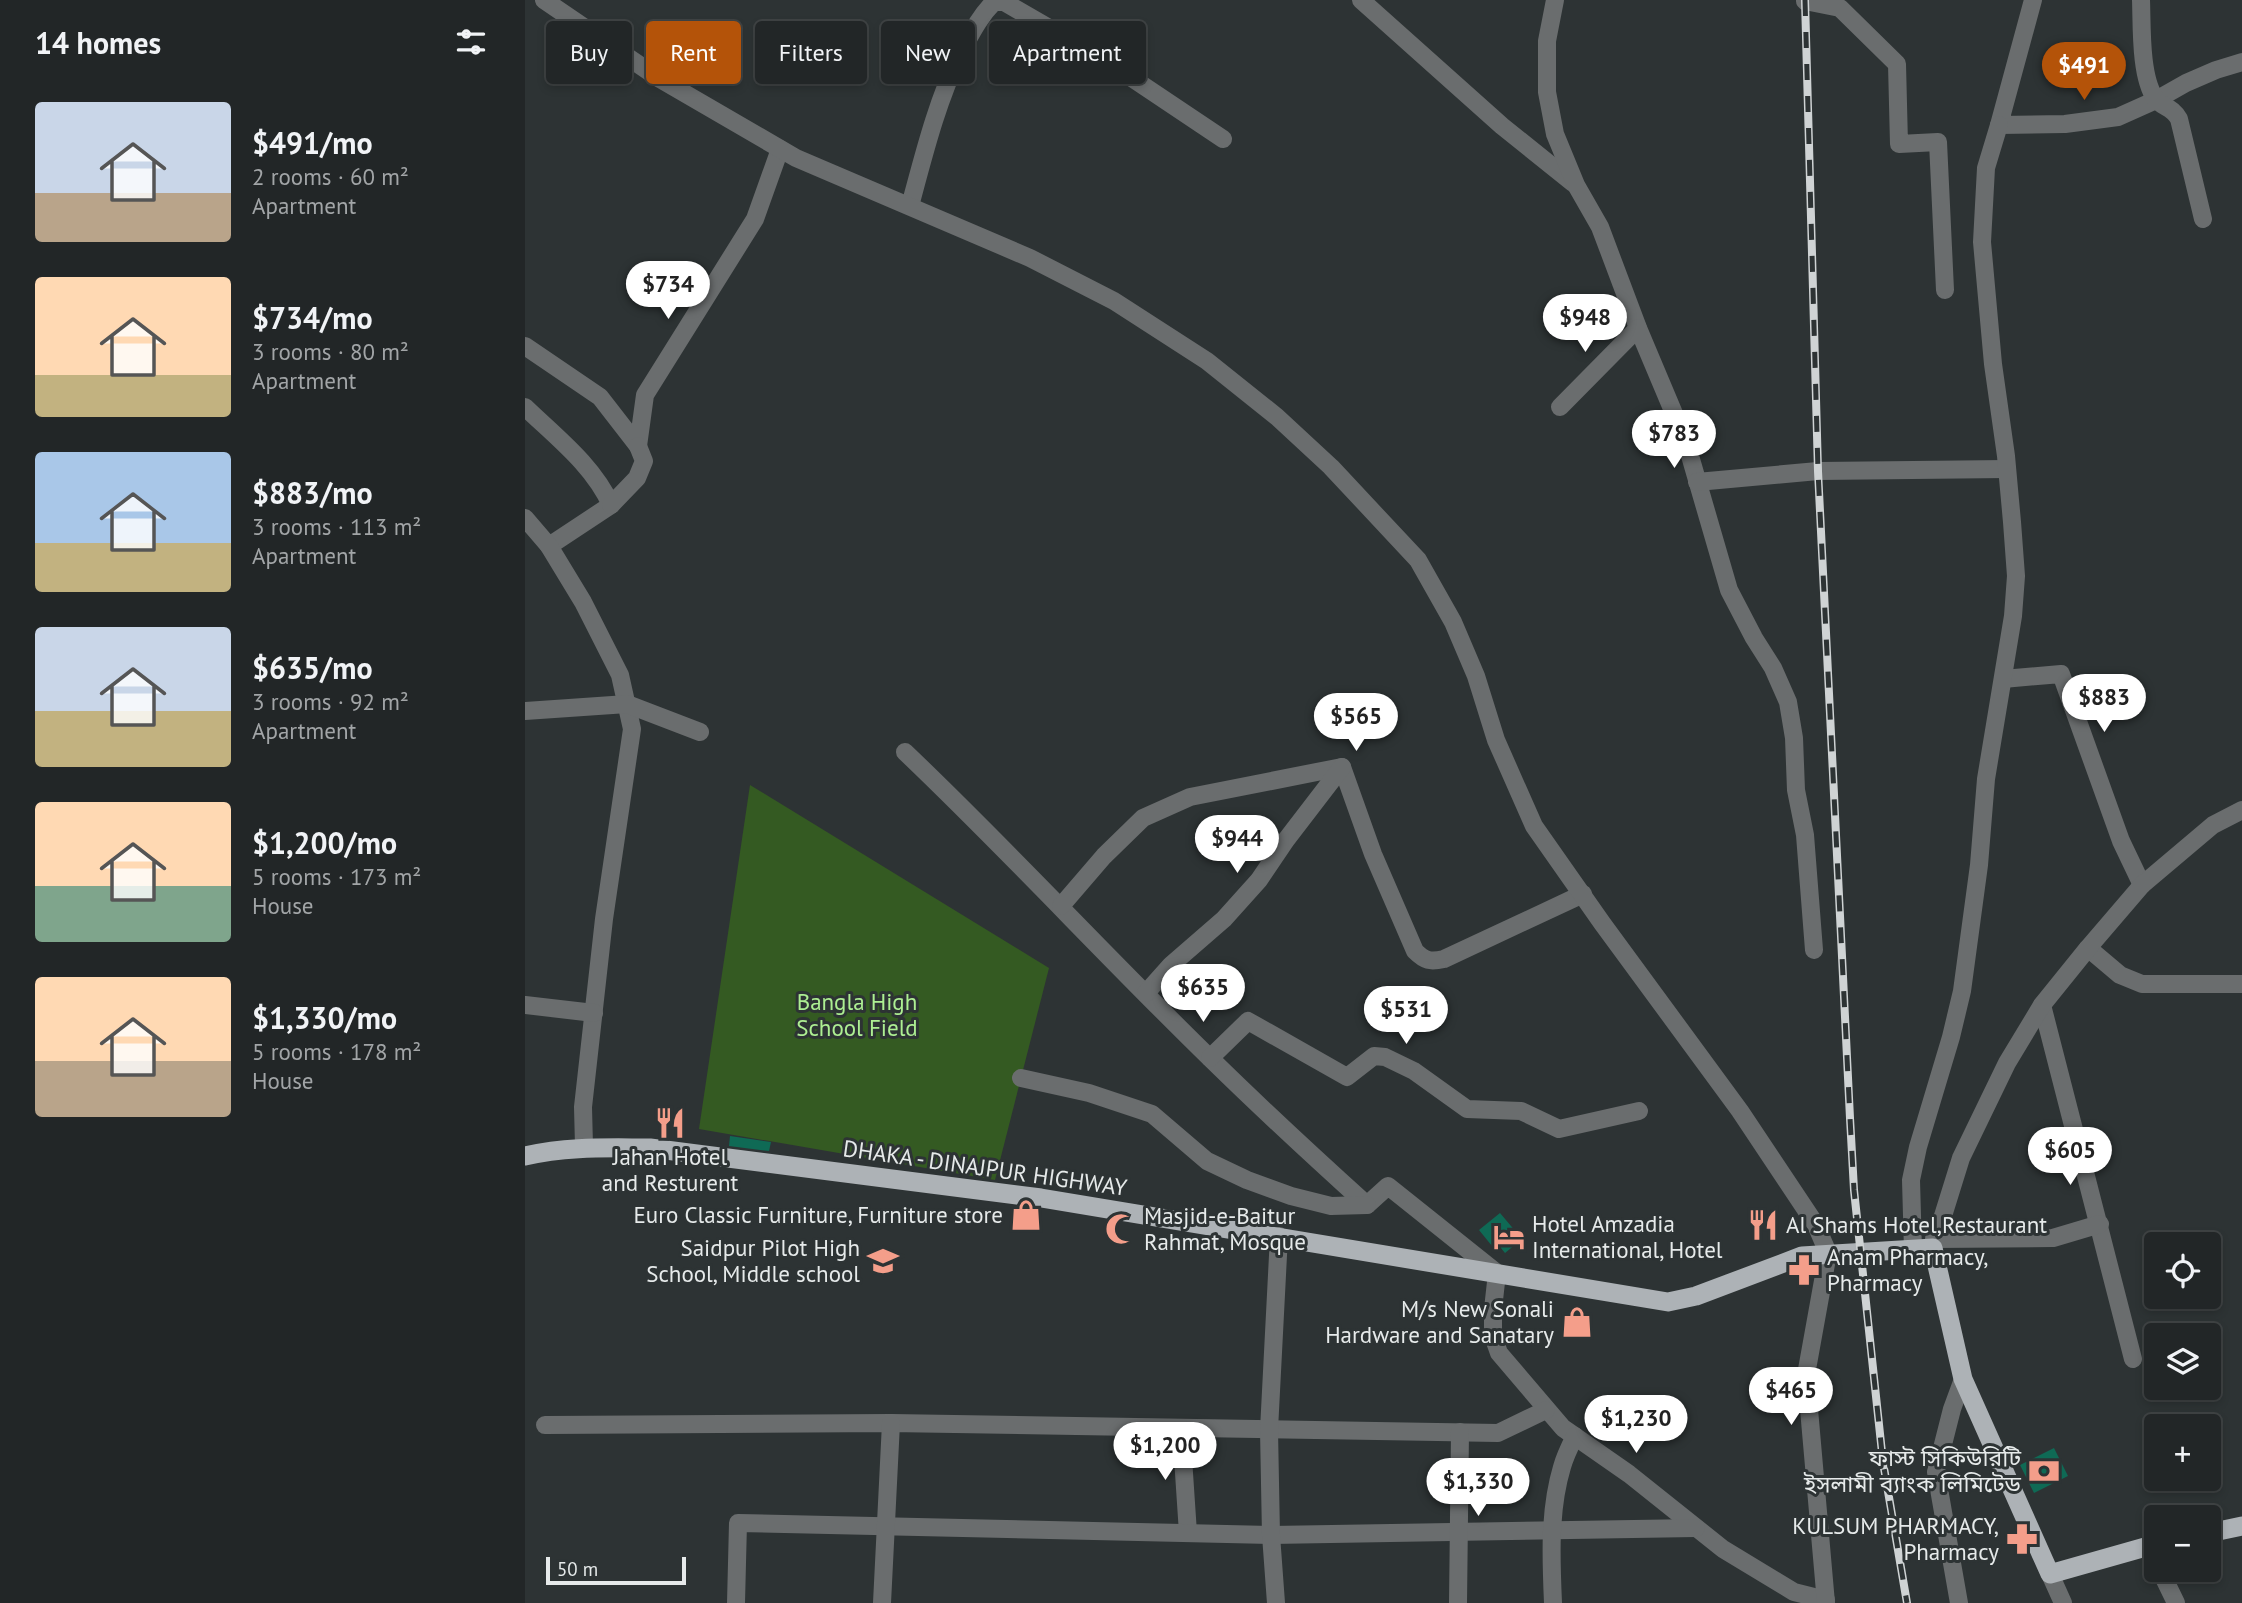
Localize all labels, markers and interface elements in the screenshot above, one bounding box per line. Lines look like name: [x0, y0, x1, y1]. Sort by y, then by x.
chip: Buy: [546, 21, 632, 84]
chip: Rent: [646, 21, 741, 84]
chip: Filters: [755, 21, 867, 84]
chip: New: [881, 21, 975, 84]
chip: Apartment: [989, 21, 1146, 84]
text: 14 homes: [35, 23, 161, 62]
icon: filters: [452, 23, 490, 61]
pin: $491: [2043, 42, 2125, 102]
text: $491: [2058, 50, 2110, 79]
text: $491/mo: [252, 123, 373, 162]
icon: home: [91, 130, 175, 214]
text: 2 rooms · 60 m²: [252, 162, 409, 191]
text: Apartment: [252, 191, 356, 220]
pin: $734: [627, 262, 709, 321]
text: $734: [642, 269, 694, 298]
pin: $948: [1544, 294, 1626, 354]
text: $734/mo: [252, 298, 373, 337]
text: $948: [1559, 302, 1611, 331]
icon: home: [91, 305, 175, 389]
text: 3 rooms · 80 m²: [252, 337, 409, 366]
text: Apartment: [252, 366, 356, 395]
pin: $783: [1633, 410, 1715, 470]
text: $783: [1648, 418, 1700, 447]
text: $883/mo: [252, 473, 373, 512]
icon: home: [91, 480, 175, 564]
text: 3 rooms · 113 m²: [252, 512, 421, 541]
text: Apartment: [252, 541, 356, 570]
text: $635/mo: [252, 648, 373, 687]
icon: home: [91, 655, 175, 739]
pin: $883: [2063, 674, 2145, 734]
text: $883: [2078, 682, 2130, 711]
text: 3 rooms · 92 m²: [252, 687, 409, 716]
pin: $565: [1315, 694, 1397, 753]
text: $565: [1330, 701, 1382, 730]
text: Apartment: [252, 716, 356, 745]
pin: $944: [1196, 816, 1278, 875]
text: $1,200/mo: [252, 823, 397, 862]
text: $944: [1211, 823, 1263, 852]
icon: home: [91, 830, 175, 914]
text: 5 rooms · 173 m²: [252, 862, 421, 891]
text: House: [252, 891, 314, 920]
pin: $635: [1162, 964, 1244, 1024]
text: $635: [1177, 972, 1229, 1001]
pin: $531: [1365, 986, 1447, 1046]
park label: Bangla High School Field: [796, 987, 918, 1042]
text: $531: [1380, 994, 1432, 1023]
text: $1,330/mo: [252, 998, 397, 1037]
icon: home: [91, 1005, 175, 1089]
text: 5 rooms · 178 m²: [252, 1037, 421, 1066]
text: House: [252, 1066, 314, 1095]
restaurant icon: Jahan Hotel and Resturent: [653, 1106, 687, 1140]
pin: $605: [2029, 1128, 2111, 1187]
street label: DHAKA - DINAJPUR HIGHWAY: [841, 1133, 1129, 1202]
text: $605: [2044, 1135, 2096, 1164]
place label: Jahan Hotel and Resturent: [602, 1142, 738, 1197]
shop icon: Euro Classic Furniture, Furniture store: [1009, 1198, 1043, 1232]
place label: Euro Classic Furniture, Furniture store: [633, 1200, 1003, 1229]
place label: Masjid-e-Baitur Rahmat, Mosque: [1144, 1201, 1306, 1256]
restaurant icon: Al Shams Hotel,Restaurant: [1746, 1208, 1780, 1242]
place label: Hotel Amzadia International, Hotel: [1532, 1209, 1723, 1264]
place label: Al Shams Hotel,Restaurant: [1786, 1210, 2047, 1239]
mosque icon: Masjid-e-Baitur Rahmat, Mosque: [1104, 1212, 1138, 1246]
hotel icon: Hotel Amzadia International, Hotel: [1492, 1220, 1526, 1254]
map controls: [2144, 1232, 2221, 1582]
button: locate: [2144, 1232, 2221, 1309]
place label: Saidpur Pilot High School, Middle school: [646, 1233, 860, 1288]
place label: Anam Pharmacy, Pharmacy: [1827, 1242, 1988, 1297]
school or university icon: Saidpur Pilot High School, Middle school: [866, 1244, 900, 1278]
pharmacy icon: Anam Pharmacy, Pharmacy: [1787, 1253, 1821, 1287]
place label: M/s New Sonali Hardware and Sanatary: [1325, 1294, 1554, 1349]
shop icon: M/s New Sonali Hardware and Sanatary: [1560, 1305, 1594, 1339]
button: layers: [2144, 1323, 2221, 1400]
pin: $465: [1750, 1368, 1832, 1427]
text: $465: [1765, 1375, 1817, 1404]
pin: $1,230: [1579, 1396, 1693, 1455]
text: $1,230: [1600, 1403, 1672, 1432]
button: +: [2144, 1414, 2221, 1491]
pin: $1,200: [1108, 1422, 1222, 1482]
text: $1,200: [1129, 1430, 1201, 1459]
place label: ফাস্ট সিকিউরিটি ইসলামী ব্যাংক লিমিটেড: [1803, 1443, 2022, 1498]
bank icon: ফাস্ট সিকিউরিটি ইসলামী ব্যাংক লিমিটেড: [2027, 1454, 2061, 1488]
pin: $1,330: [1421, 1458, 1535, 1518]
text: $1,330: [1442, 1466, 1514, 1495]
button: −: [2144, 1505, 2221, 1582]
place label: KULSUM PHARMACY, Pharmacy: [1792, 1511, 1999, 1566]
pharmacy icon: KULSUM PHARMACY, Pharmacy: [2005, 1522, 2039, 1556]
scale bar: [546, 1554, 686, 1586]
text: 50 m: [557, 1557, 598, 1581]

